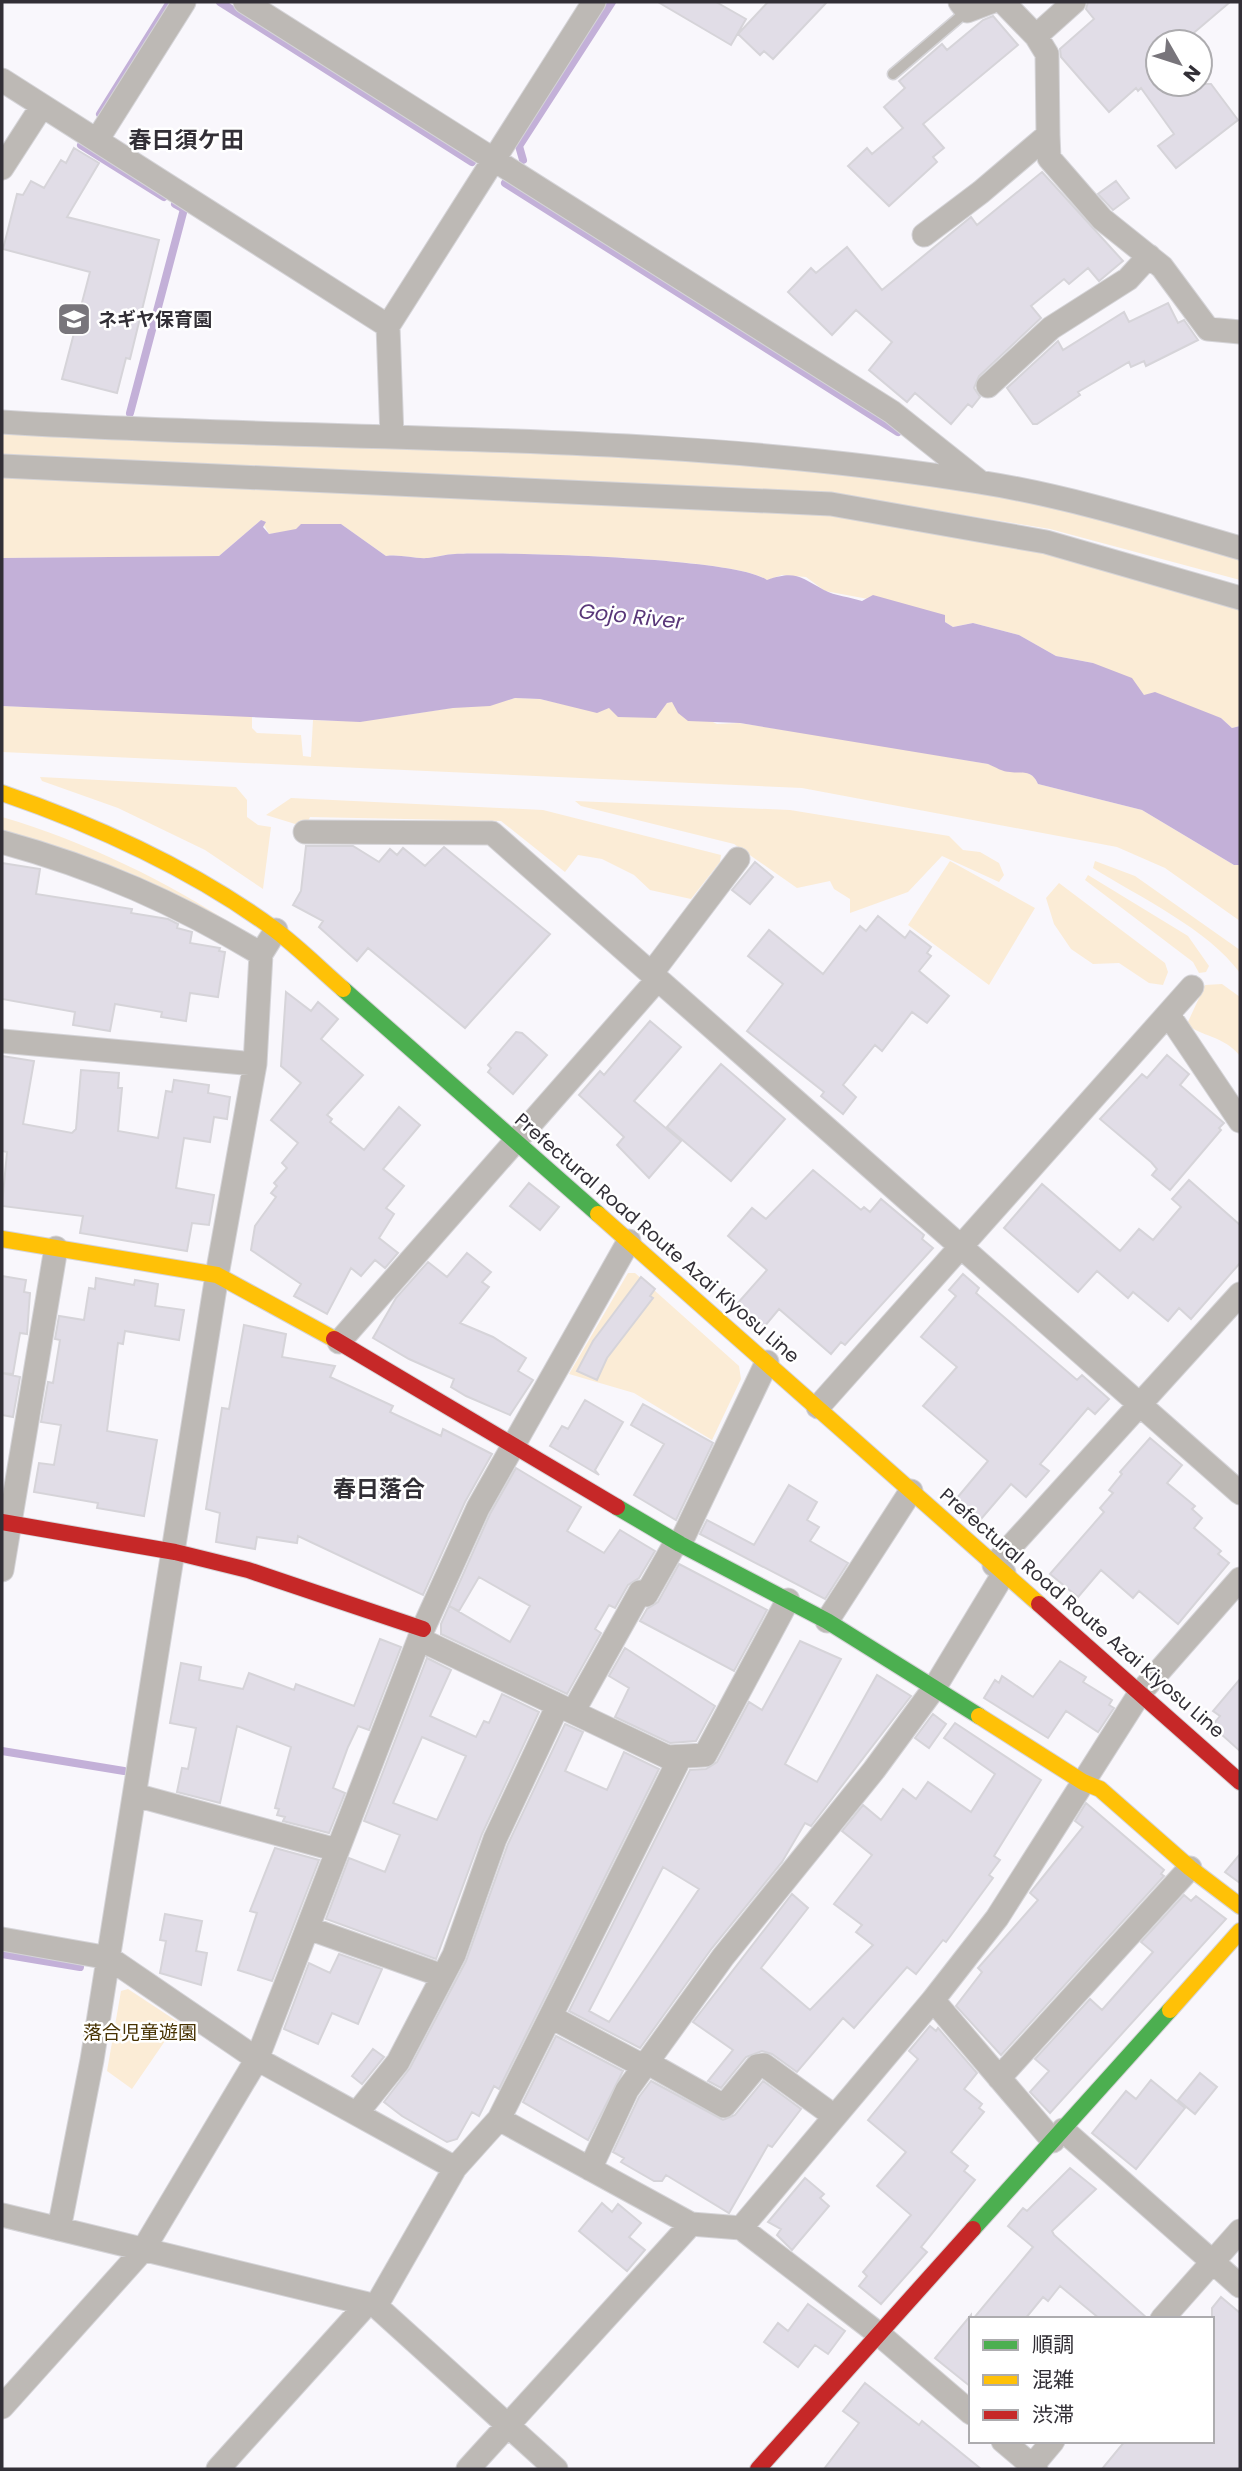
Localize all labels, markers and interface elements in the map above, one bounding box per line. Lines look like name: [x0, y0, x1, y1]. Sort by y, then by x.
north arrow: [1144, 28, 1214, 98]
text: N: [1177, 59, 1207, 87]
district label: 春日須ケ田: [129, 124, 244, 156]
school or university icon: ネギヤ保育園: [55, 300, 93, 338]
place label: ネギヤ保育園: [98, 306, 212, 333]
water label: Gojo River: [577, 596, 686, 636]
street label: Prefectural Road Route Azai Kiyosu Line: [509, 1107, 805, 1369]
district label: 春日落合: [333, 1473, 425, 1505]
street label: Prefectural Road Route Azai Kiyosu Line: [934, 1482, 1230, 1744]
park label: 落合児童遊園: [83, 2019, 197, 2046]
legend: [969, 2317, 1214, 2443]
text: 順調: [1032, 2330, 1074, 2359]
text: 混雑: [1032, 2365, 1074, 2394]
text: 渋滞: [1032, 2400, 1074, 2429]

